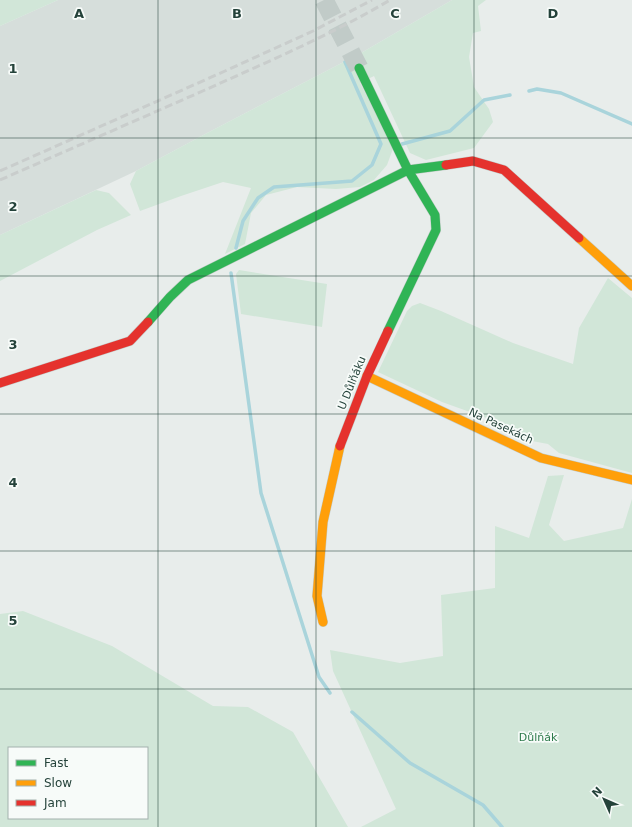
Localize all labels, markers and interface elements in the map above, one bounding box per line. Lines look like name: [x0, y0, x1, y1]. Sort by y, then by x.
text: A: [74, 6, 84, 21]
text: B: [232, 6, 242, 21]
text: C: [390, 6, 400, 21]
text: D: [548, 6, 559, 21]
text: 1: [8, 61, 18, 76]
text: 2: [8, 199, 18, 214]
text: 3: [8, 337, 18, 352]
street label: U Důlňáku: [335, 354, 369, 412]
street label: Na Pasekách: [467, 405, 535, 447]
text: 4: [8, 475, 18, 490]
text: 5: [8, 613, 18, 628]
park label: Důlňák: [519, 731, 558, 744]
legend: [8, 747, 148, 819]
text: Fast: [44, 756, 68, 770]
text: Slow: [44, 776, 72, 790]
north arrow: [584, 779, 624, 819]
text: N: [589, 784, 605, 800]
text: Jam: [43, 796, 67, 810]

